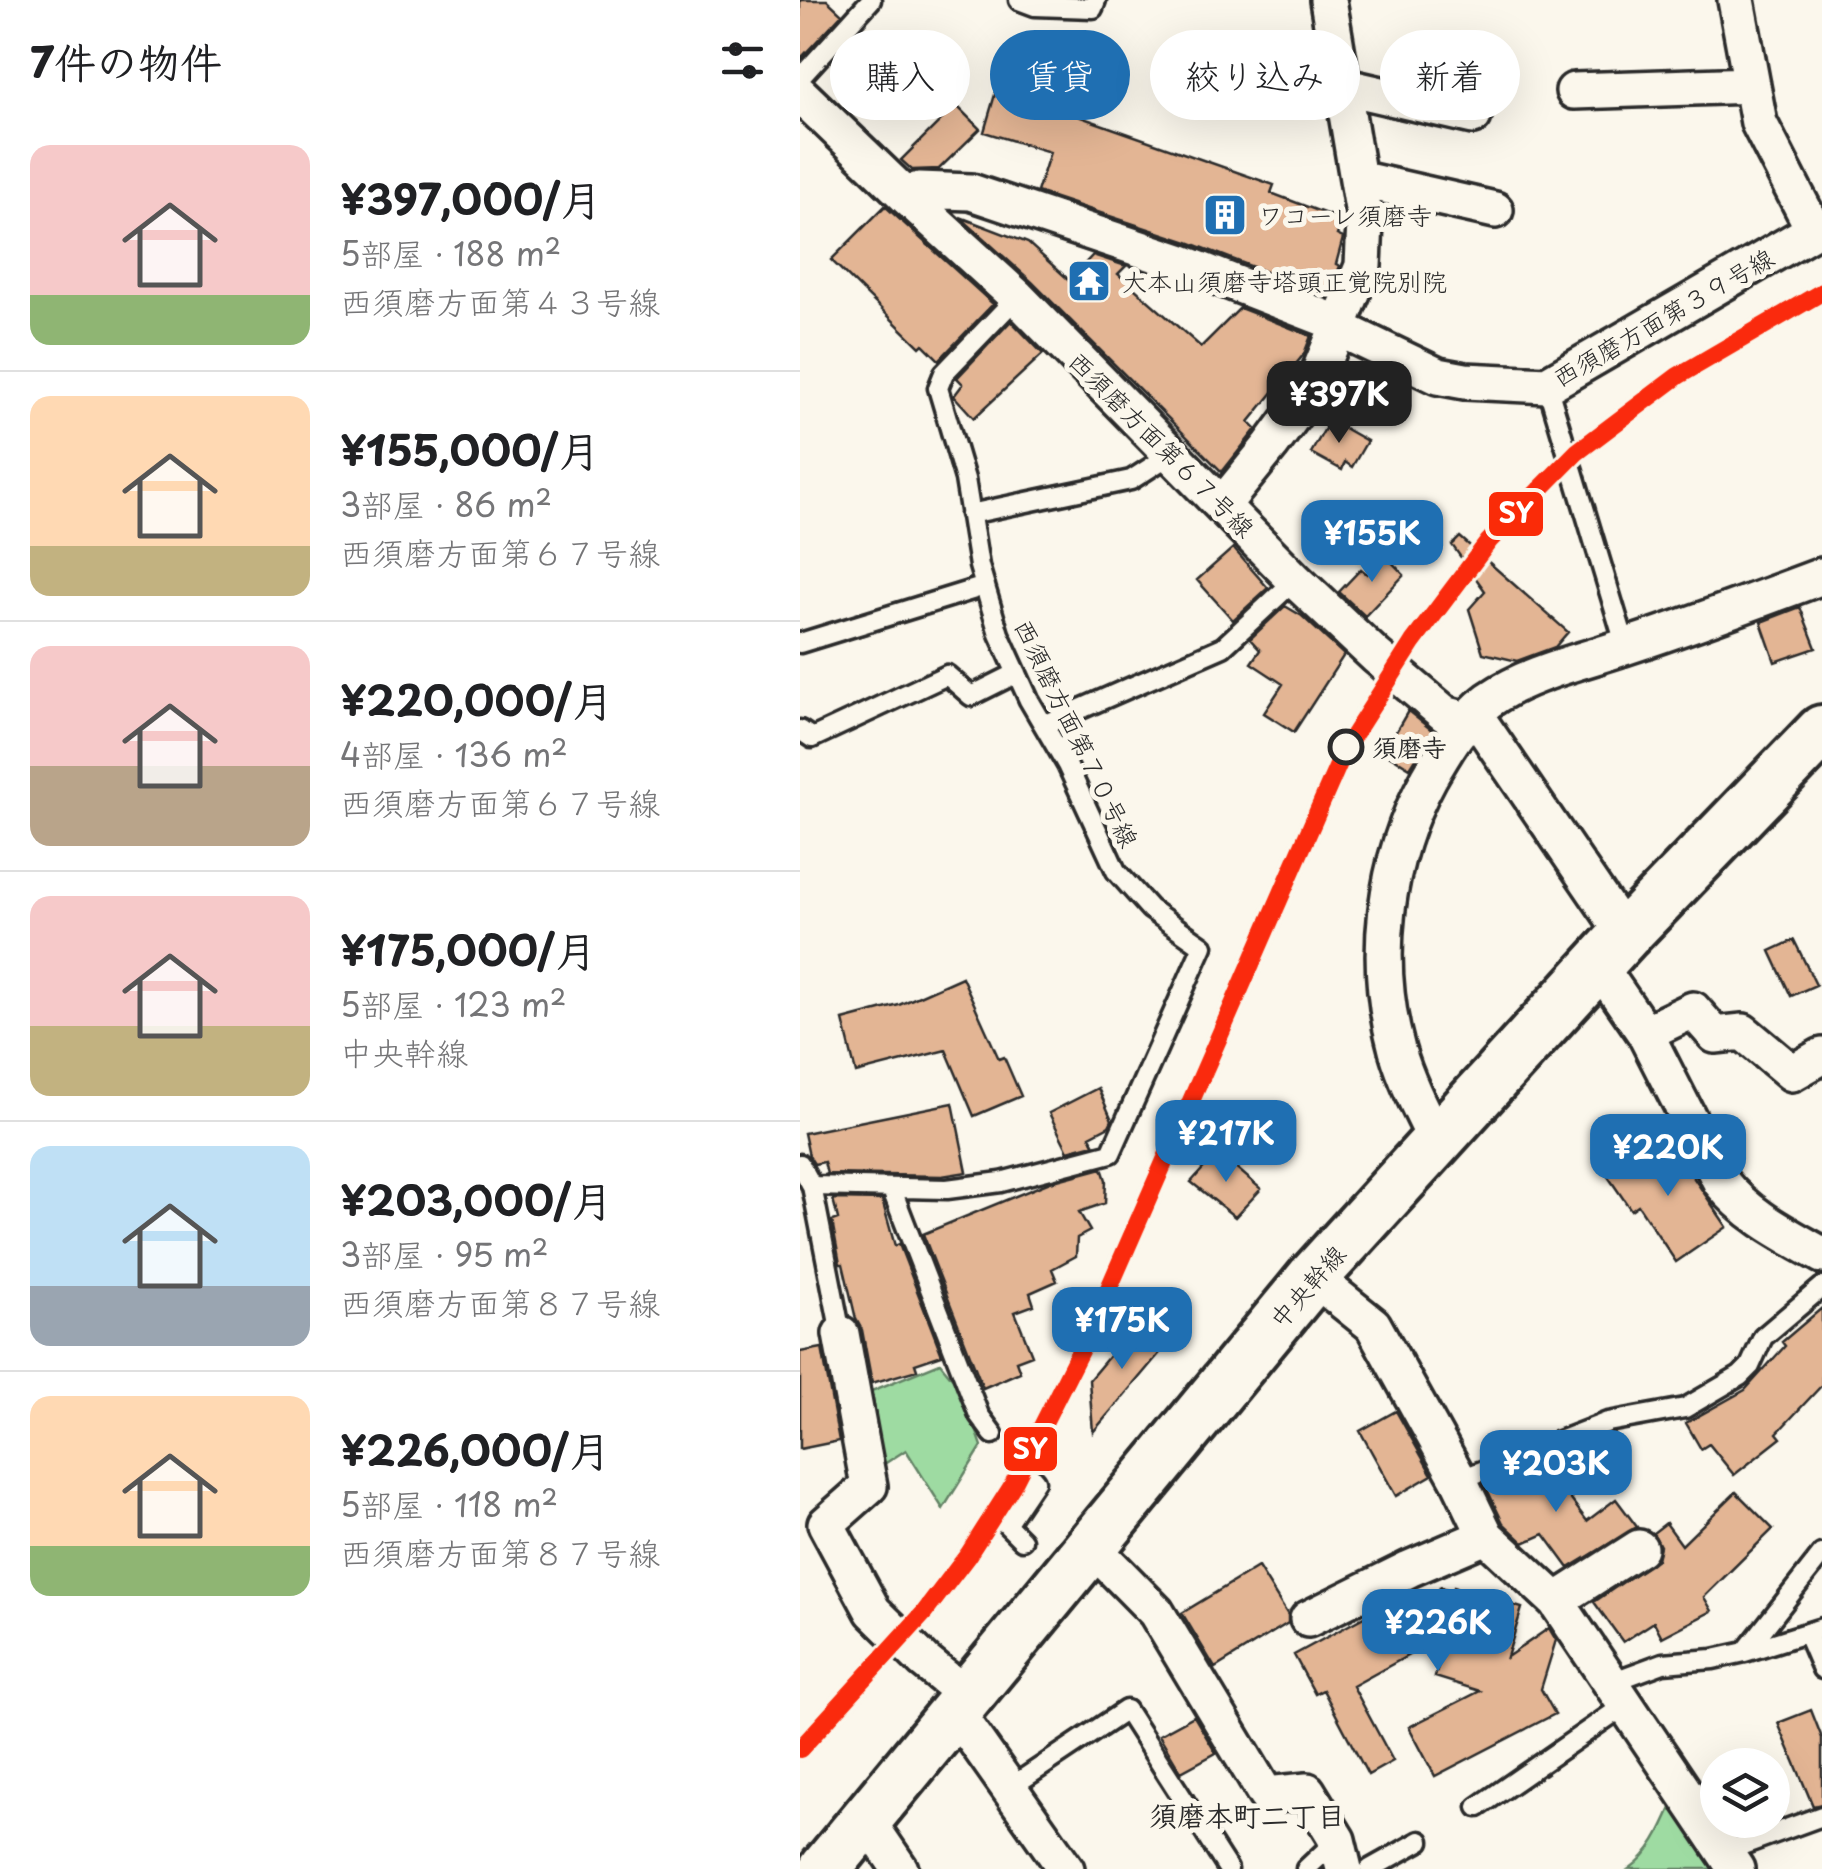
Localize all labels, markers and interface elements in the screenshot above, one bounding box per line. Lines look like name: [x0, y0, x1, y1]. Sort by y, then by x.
text: 7件の物件: [30, 29, 222, 92]
chip: 購入: [830, 30, 970, 120]
chip: 賃貸: [990, 30, 1130, 120]
chip: 絞り込み: [1150, 30, 1360, 120]
chip: 新着: [1380, 30, 1520, 120]
icon: filters: [715, 33, 770, 88]
text: ¥397,000/月: [340, 166, 602, 229]
icon: home: [110, 185, 230, 305]
building icon: ワコーレ須磨寺: [1202, 192, 1248, 238]
place label: ワコーレ須磨寺: [1258, 196, 1432, 234]
text: 5部屋 · 188 m²: [340, 229, 561, 277]
street label: 西須磨方面第３９号線: [1545, 238, 1781, 396]
temple icon: 大本山須磨寺塔頭正覚院別院: [1066, 258, 1112, 304]
place label: 大本山須磨寺塔頭正覚院別院: [1122, 262, 1447, 300]
text: 西須磨方面第４３号線: [340, 277, 660, 325]
street label: 西須磨方面第６７号線: [1060, 342, 1264, 546]
pin: ¥397K: [1269, 361, 1409, 446]
text: ¥397K: [1289, 369, 1389, 417]
text: ¥155,000/月: [340, 417, 600, 480]
icon: home: [110, 436, 230, 556]
text: 3部屋 · 86 m²: [340, 480, 552, 528]
line badge: SY: [1487, 490, 1545, 538]
text: SY: [1499, 490, 1534, 533]
pin: ¥155K: [1302, 500, 1442, 585]
text: ¥155K: [1323, 508, 1421, 556]
text: 西須磨方面第６７号線: [340, 528, 660, 576]
street label: 西須磨方面第７０号線: [1005, 612, 1149, 854]
text: ¥220,000/月: [340, 667, 614, 730]
icon: home: [110, 686, 230, 806]
place label: 須磨寺: [1372, 728, 1447, 766]
text: 4部屋 · 136 m²: [340, 730, 568, 778]
marker: 須磨寺: [1329, 730, 1363, 764]
text: 西須磨方面第６７号線: [340, 778, 660, 826]
text: ¥175,000/月: [340, 917, 597, 980]
icon: home: [110, 936, 230, 1056]
text: 5部屋 · 123 m²: [340, 980, 566, 1028]
text: 中央幹線: [340, 1028, 468, 1076]
pin: ¥217K: [1156, 1100, 1296, 1185]
text: ¥217K: [1177, 1108, 1275, 1156]
pin: ¥220K: [1598, 1114, 1738, 1199]
text: ¥220K: [1612, 1122, 1724, 1170]
text: ¥203,000/月: [340, 1167, 613, 1230]
icon: home: [110, 1186, 230, 1306]
text: 3部屋 · 95 m²: [340, 1230, 548, 1278]
street label: 中央幹線: [1260, 1236, 1354, 1336]
text: 西須磨方面第８７号線: [340, 1278, 660, 1326]
pin: ¥175K: [1052, 1287, 1192, 1372]
text: ¥175K: [1074, 1295, 1170, 1343]
text: ¥226,000/月: [340, 1417, 611, 1480]
line badge: SY: [1002, 1425, 1059, 1473]
text: SY: [1013, 1426, 1048, 1469]
pin: ¥203K: [1486, 1430, 1626, 1515]
icon: home: [110, 1436, 230, 1556]
text: ¥203K: [1502, 1438, 1610, 1486]
text: 5部屋 · 118 m²: [340, 1480, 558, 1528]
text: 西須磨方面第８７号線: [340, 1528, 660, 1576]
pin: ¥226K: [1368, 1589, 1508, 1674]
text: ¥226K: [1384, 1597, 1492, 1645]
map controls: [1700, 1748, 1790, 1838]
button: layers: [1700, 1748, 1790, 1838]
district label: 須磨本町二丁目: [1149, 1793, 1345, 1836]

